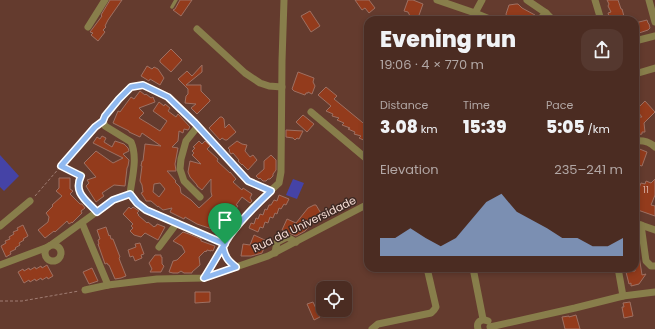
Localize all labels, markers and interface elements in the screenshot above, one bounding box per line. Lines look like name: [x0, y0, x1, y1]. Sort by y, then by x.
text: Evening run: [380, 24, 516, 55]
button: share: [581, 29, 623, 71]
text: 19:06 · 4 × 770 m: [380, 55, 484, 74]
text: Distance: [380, 97, 428, 113]
text: Time: [463, 97, 490, 113]
text: Pace: [546, 97, 573, 113]
text: 3.08: [380, 115, 418, 139]
text: 15:39: [463, 115, 507, 139]
text: 5:05: [546, 115, 585, 139]
text: km: [418, 121, 438, 137]
text: /km: [585, 121, 610, 137]
text: Elevation: [380, 160, 439, 179]
text: 235–241 m: [554, 160, 623, 179]
house number: 11: [643, 184, 649, 196]
street label: Rua da Universidade: [249, 192, 359, 256]
pin: [208, 203, 242, 244]
icon: arrive: [214, 209, 236, 231]
map controls: [316, 281, 352, 317]
button: locate: [316, 281, 352, 317]

